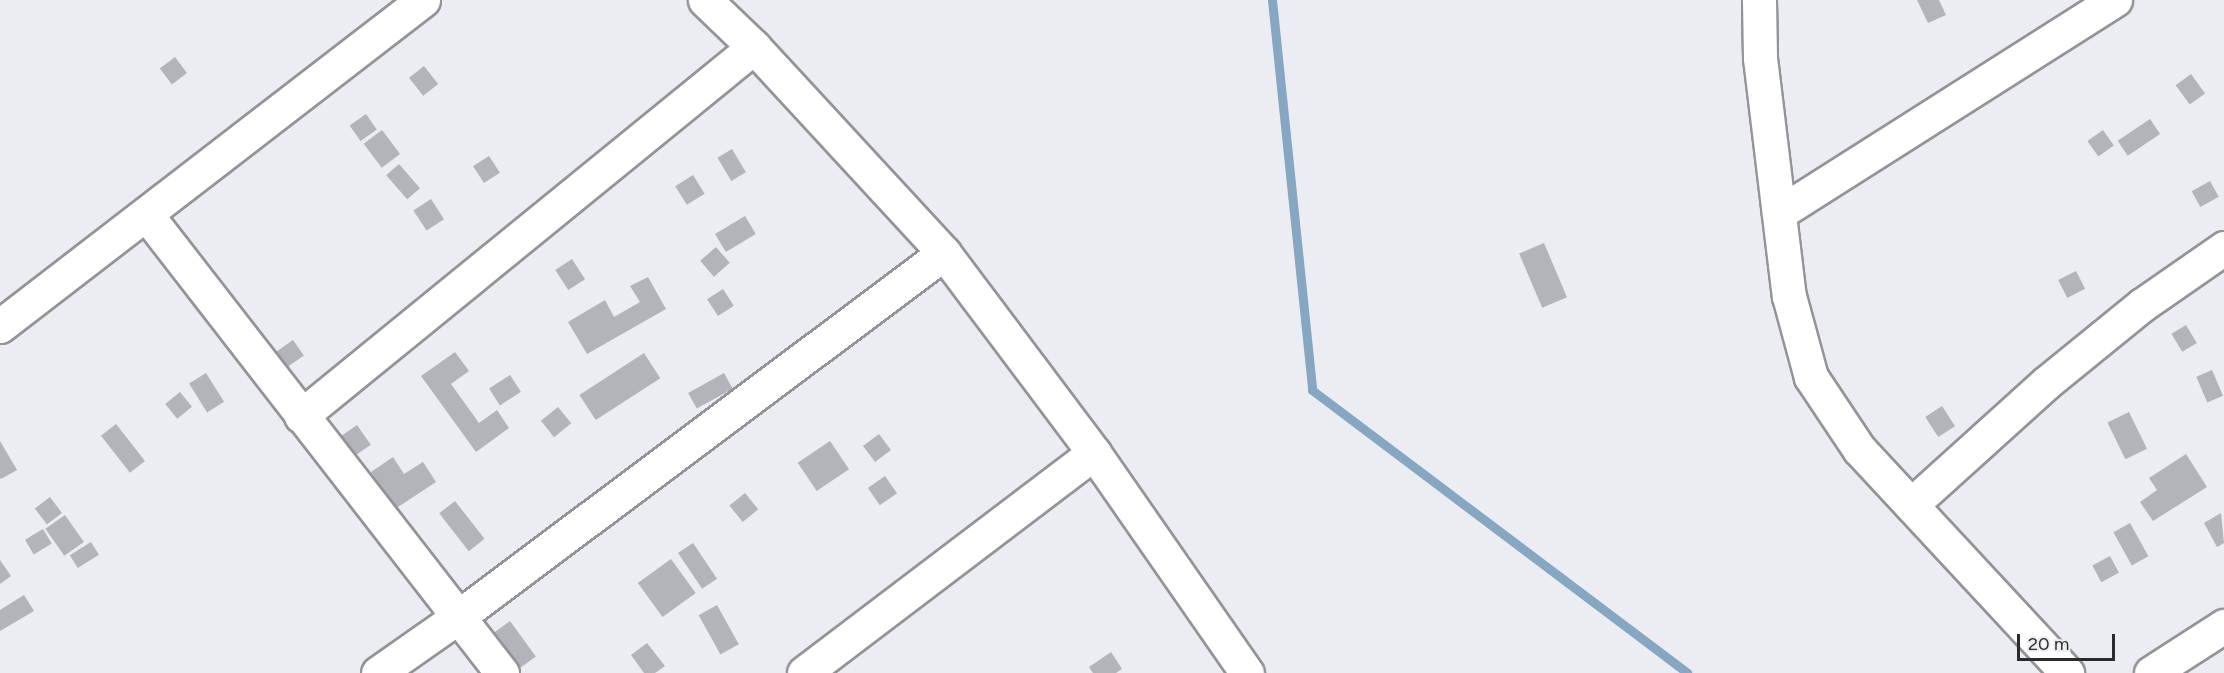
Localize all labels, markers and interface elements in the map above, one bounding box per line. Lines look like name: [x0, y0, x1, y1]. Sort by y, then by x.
scale bar: [2020, 622, 2118, 660]
text: 20 m: [2028, 633, 2069, 655]

